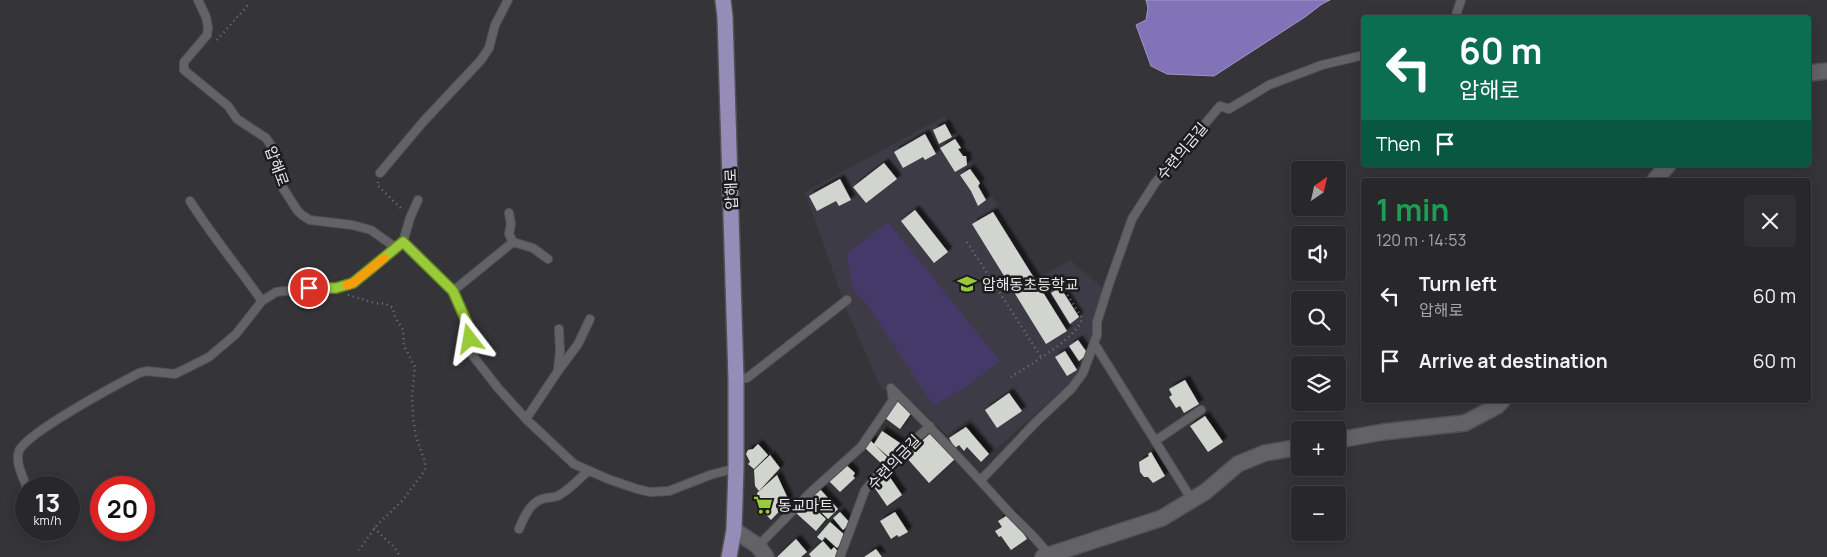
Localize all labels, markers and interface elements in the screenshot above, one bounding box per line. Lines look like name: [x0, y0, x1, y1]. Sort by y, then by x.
text: 60 m: [1459, 27, 1542, 75]
icon: left: [1376, 35, 1441, 100]
text: 압해로: [1459, 75, 1520, 105]
street label: 수련의금길: [1152, 118, 1212, 184]
icon: arrive: [1431, 130, 1459, 158]
text: Then: [1376, 131, 1421, 157]
street label: 압해로: [260, 143, 294, 189]
north arrow: [1291, 161, 1346, 216]
map controls: [1291, 161, 1346, 541]
street label: 압해로: [720, 168, 742, 210]
text: 1 min: [1376, 189, 1449, 230]
button: close: [1744, 195, 1796, 247]
button: sound: [1291, 226, 1346, 281]
text: 120 m · 14:53: [1376, 229, 1466, 251]
pin: [288, 267, 330, 309]
text: Turn left: [1419, 271, 1497, 297]
school or university icon: 압해동초등학교: [956, 273, 978, 295]
icon: arrive: [295, 274, 323, 302]
place label: 압해동초등학교: [982, 274, 1079, 295]
icon: left: [1376, 282, 1404, 310]
text: 60 m: [1753, 283, 1796, 309]
button: search: [1291, 291, 1346, 346]
text: 압해로: [1419, 299, 1463, 321]
position arrow: [443, 312, 495, 364]
icon: arrive: [1376, 347, 1404, 375]
text: Arrive at destination: [1419, 348, 1608, 374]
text: 60 m: [1753, 348, 1796, 374]
button: layers: [1291, 356, 1346, 411]
button: +: [1291, 421, 1346, 476]
street label: 수련의금길: [862, 430, 926, 494]
speed limit sign: 20: [90, 476, 155, 541]
text: 13: [35, 485, 60, 520]
button: −: [1291, 486, 1346, 541]
supermarket icon: 동교마트: [752, 494, 774, 516]
place label: 동교마트: [778, 495, 833, 516]
text: km/h: [34, 512, 61, 529]

